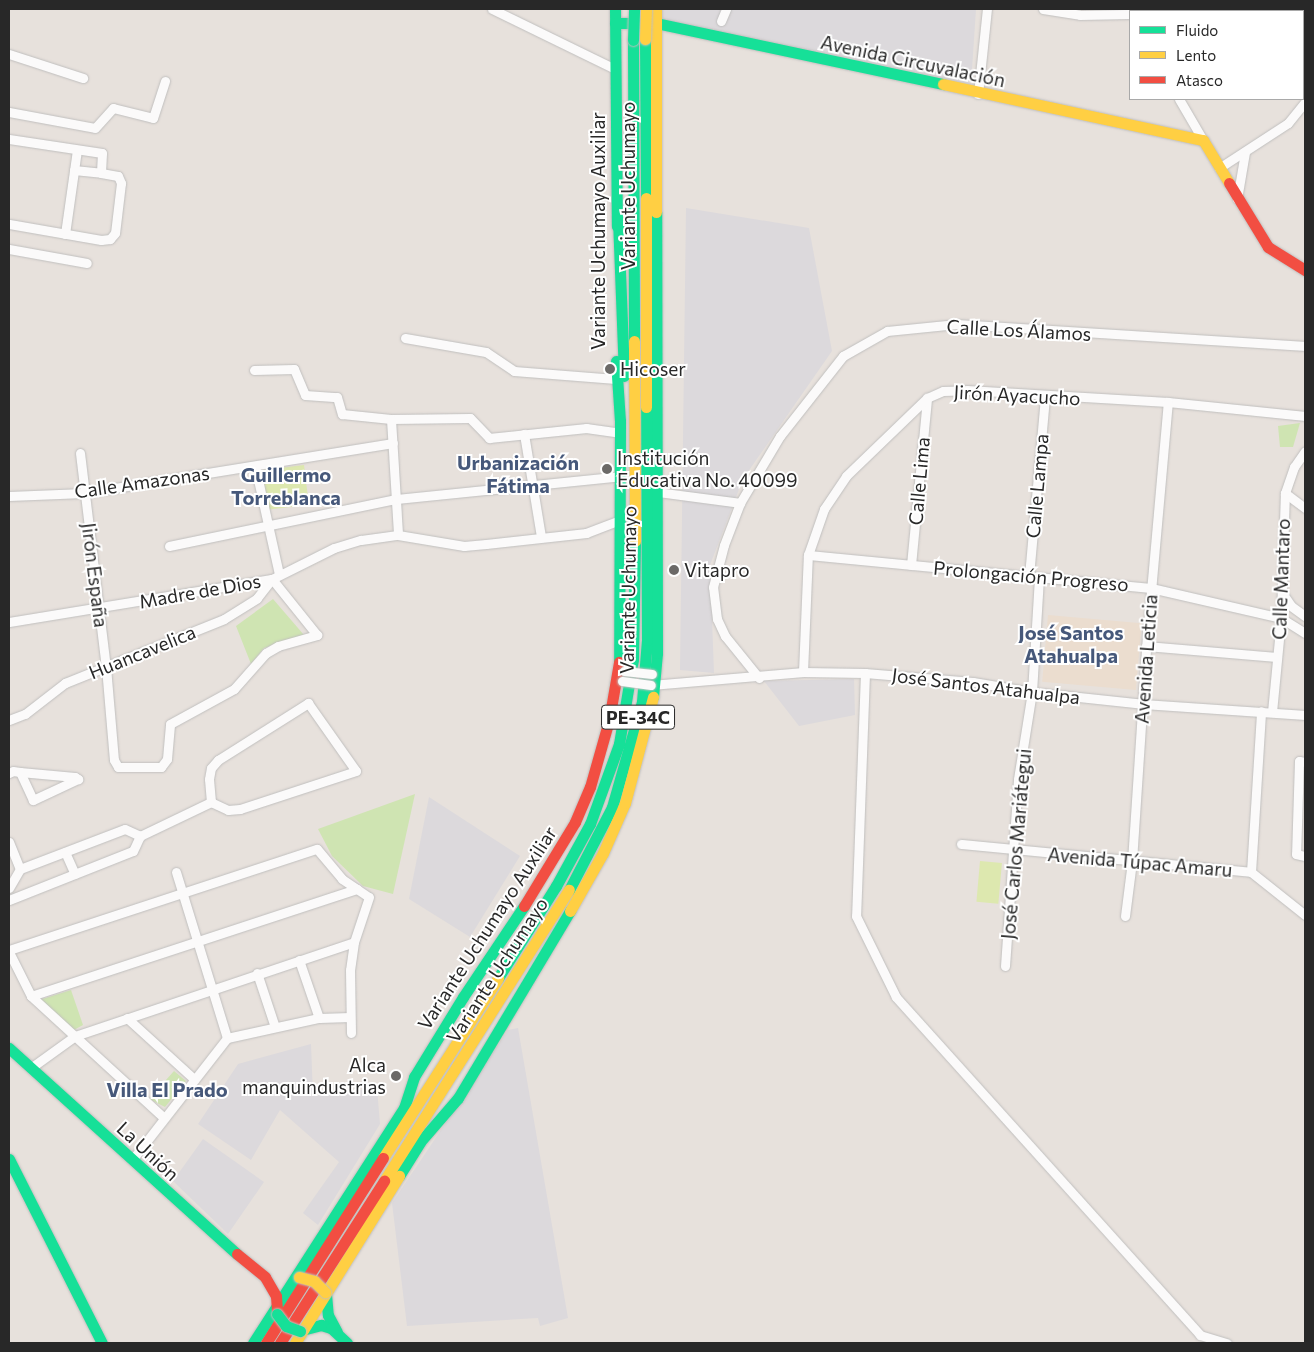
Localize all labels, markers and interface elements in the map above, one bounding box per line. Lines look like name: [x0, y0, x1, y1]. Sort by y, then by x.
legend: [1129, 10, 1304, 100]
text: Fluido: [1176, 21, 1218, 39]
street label: Avenida Circuvalación: [819, 30, 1007, 92]
text: Lento: [1176, 46, 1216, 64]
text: Atasco: [1176, 71, 1223, 89]
street label: Variante Uchumayo: [617, 102, 639, 270]
street label: Variante Uchumayo Auxiliar: [587, 112, 609, 350]
street label: Calle Los Álamos: [946, 315, 1092, 345]
place label: Hicoser: [620, 358, 686, 380]
marker: Hicoser: [604, 363, 616, 375]
street label: Jirón Ayacucho: [953, 380, 1081, 410]
street label: Calle Lampa: [1021, 433, 1053, 539]
street label: Calle Lima: [904, 436, 934, 526]
place label: Institución Educativa No. 40099: [617, 447, 798, 491]
district label: Urbanización Fátima: [457, 450, 579, 497]
street label: Calle Amazonas: [73, 461, 211, 503]
district label: Guillermo Torreblanca: [231, 463, 341, 510]
marker: Institución Educativa No. 40099: [601, 463, 613, 475]
street label: Variante Uchumayo: [615, 506, 641, 674]
street label: Calle Mantaro: [1267, 518, 1295, 640]
street label: Jirón España: [77, 521, 113, 629]
street label: Prolongación Progreso: [932, 556, 1130, 596]
place label: Vitapro: [684, 559, 750, 581]
marker: Vitapro: [668, 564, 680, 576]
street label: Madre de Dios: [137, 569, 263, 613]
street label: Avenida Leticia: [1130, 593, 1162, 725]
street label: Huancavelica: [85, 620, 199, 684]
district label: José Santos Atahualpa: [1018, 620, 1124, 667]
street label: José Santos Atahualpa: [891, 663, 1081, 709]
road number: PE-34C: [600, 702, 676, 732]
street label: José Carlos Mariátegui: [996, 748, 1036, 940]
street label: Variante Uchumayo Auxiliar: [413, 822, 561, 1034]
street label: Avenida Túpac Amaru: [1047, 843, 1233, 881]
street label: Variante Uchumayo: [442, 893, 552, 1047]
place label: Alca manquindustrias: [242, 1054, 386, 1098]
marker: Alca manquindustrias: [390, 1070, 402, 1082]
district label: Villa El Prado: [106, 1077, 228, 1101]
street label: La Unión: [112, 1117, 184, 1185]

